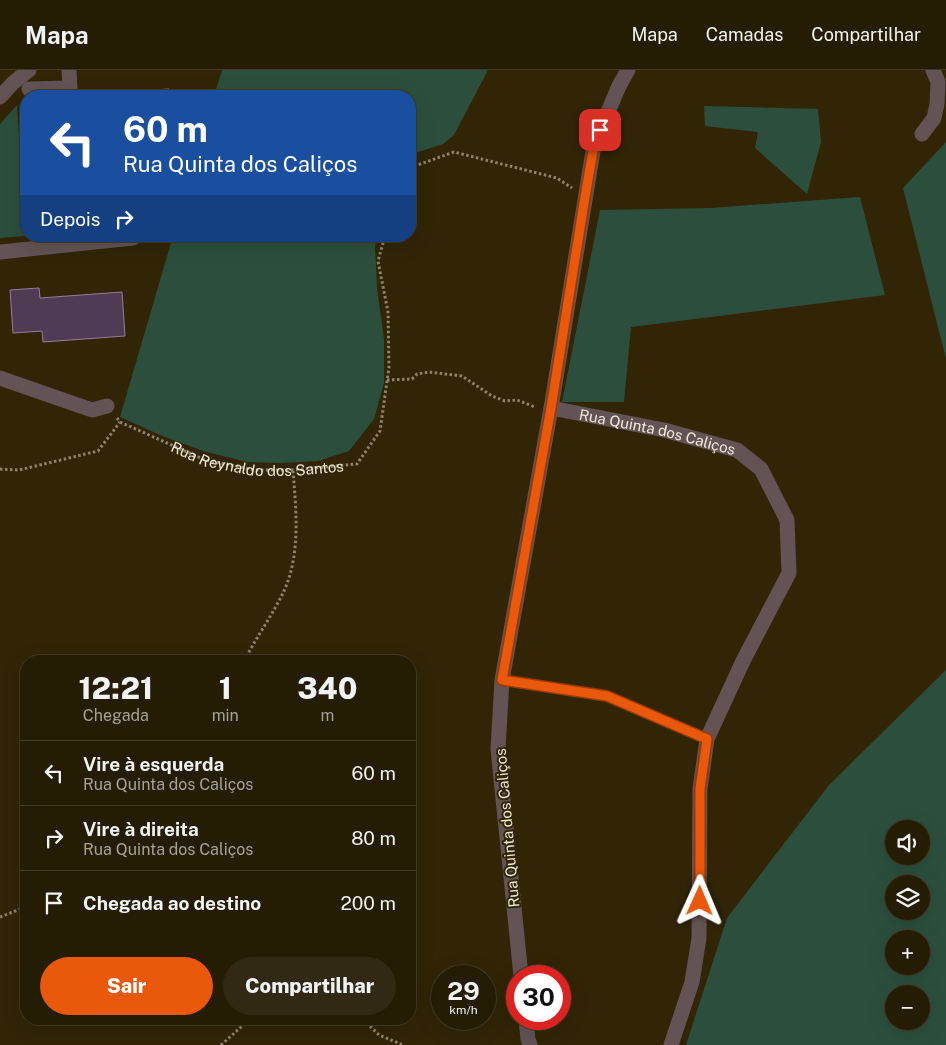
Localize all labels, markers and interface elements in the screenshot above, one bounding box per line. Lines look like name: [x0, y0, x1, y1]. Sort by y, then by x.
text: Mapa: [25, 21, 89, 49]
text: Mapa: [631, 24, 678, 45]
text: Camadas: [706, 24, 783, 45]
text: Compartilhar: [811, 24, 921, 45]
text: 60 m: [123, 109, 208, 150]
pin: [579, 109, 621, 151]
icon: left: [40, 110, 105, 175]
icon: arrive: [586, 116, 614, 144]
text: Rua Quinta dos Caliços: [123, 151, 357, 177]
icon: right: [110, 205, 138, 233]
text: Depois: [40, 208, 100, 230]
street label: Rua Quinta dos Caliços: [578, 405, 737, 458]
street label: Rua Reynaldo dos Santos: [169, 438, 344, 479]
text: 12:21: [78, 670, 153, 706]
text: 1: [219, 670, 232, 706]
text: 340: [297, 670, 357, 706]
text: Chegada: [83, 706, 149, 725]
text: min: [212, 706, 239, 725]
text: m: [320, 706, 334, 725]
street label: Rua Quinta dos Caliços: [492, 748, 522, 908]
text: Vire à esquerda: [83, 753, 224, 775]
icon: left: [40, 759, 68, 787]
text: 60 m: [352, 762, 396, 784]
text: Rua Quinta dos Caliços: [83, 775, 253, 794]
text: Vire à direita: [83, 818, 199, 840]
map controls: [885, 820, 930, 1030]
button: sound: [885, 820, 930, 865]
icon: right: [40, 824, 68, 852]
text: 80 m: [351, 827, 396, 849]
text: Rua Quinta dos Caliços: [83, 840, 253, 859]
position arrow: [673, 874, 725, 926]
button: layers: [885, 875, 930, 920]
icon: arrive: [40, 889, 68, 917]
text: Chegada ao destino: [83, 892, 261, 914]
text: 200 m: [340, 892, 396, 914]
button: +: [885, 930, 930, 975]
button: Sair: [40, 957, 213, 1015]
button: Compartilhar: [223, 957, 396, 1015]
speed limit sign: 30: [506, 965, 571, 1030]
text: 29: [447, 976, 480, 1006]
button: −: [885, 985, 930, 1030]
text: km/h: [449, 1003, 478, 1017]

